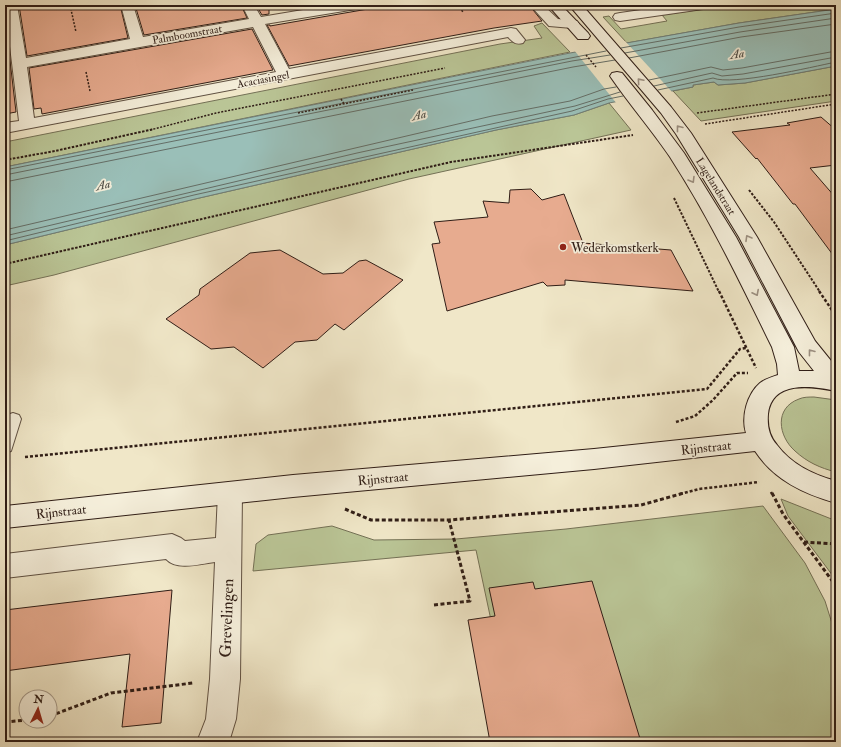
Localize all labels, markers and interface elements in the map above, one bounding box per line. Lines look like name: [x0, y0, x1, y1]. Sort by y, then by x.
street label: Palmboomstraat: [151, 22, 223, 47]
water label: Aa: [727, 46, 746, 63]
street label: Acaciasingel: [235, 68, 291, 91]
one-way arrow: [638, 78, 645, 85]
water label: Aa: [408, 106, 428, 125]
one-way arrow: [677, 126, 684, 133]
street label: Lagelandstraat: [693, 155, 739, 218]
water label: Aa: [92, 176, 112, 195]
one-way arrow: [687, 176, 695, 183]
one-way arrow: [746, 235, 753, 242]
place label: Wederkomstkerk: [570, 240, 659, 256]
marker: Wederkomstkerk: [558, 242, 568, 252]
one-way arrow: [751, 289, 758, 297]
one-way arrow: [809, 349, 816, 356]
street label: Rijnstraat: [680, 437, 732, 459]
street label: Rijnstraat: [357, 469, 409, 489]
street label: Rijnstraat: [35, 501, 87, 523]
street label: Grevelingen: [216, 578, 238, 658]
north arrow: [18, 689, 58, 729]
text: N: [32, 693, 45, 707]

